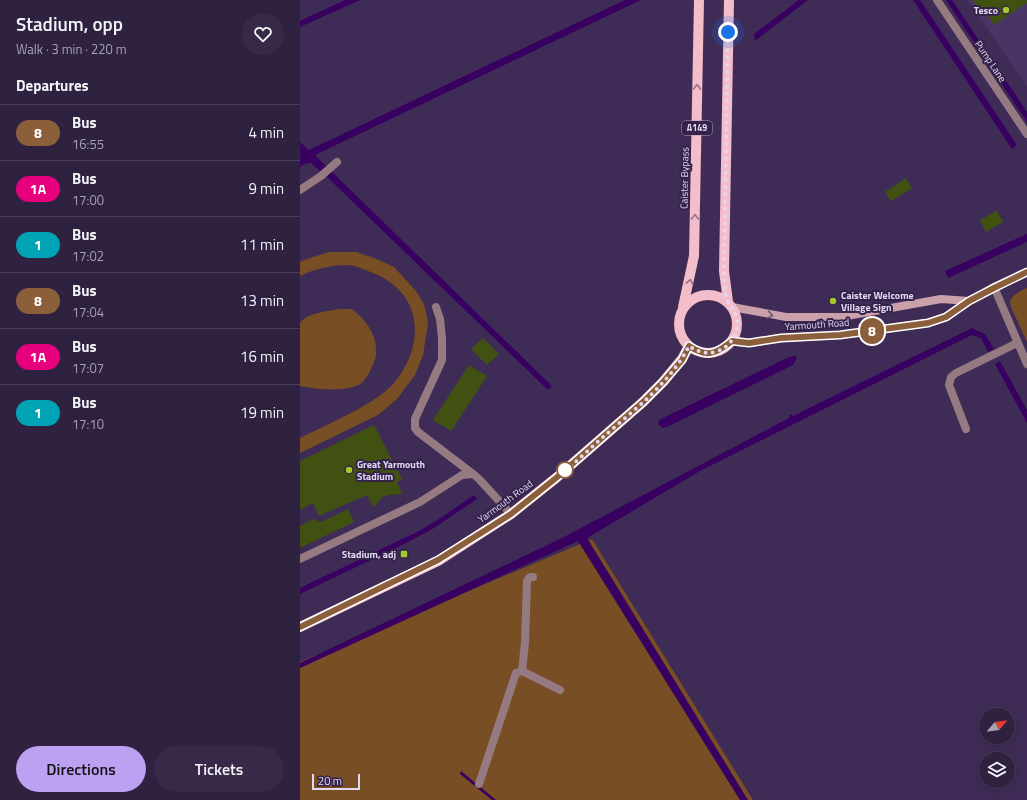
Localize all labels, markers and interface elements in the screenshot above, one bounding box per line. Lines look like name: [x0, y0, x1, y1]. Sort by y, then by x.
place label: Tesco: [974, 3, 998, 18]
marker: Tesco: [1001, 5, 1011, 15]
text: Stadium, opp: [16, 9, 123, 38]
button: heart: [242, 13, 284, 55]
your location: [718, 22, 738, 42]
street label: Pump Lane: [971, 37, 1010, 85]
text: Walk · 3 min · 220 m: [16, 39, 127, 59]
text: Departures: [16, 74, 89, 97]
one-way arrow: [693, 84, 702, 90]
text: Bus: [72, 111, 97, 134]
text: 4 min: [248, 121, 284, 144]
road number: A149: [682, 121, 712, 135]
text: 8: [34, 122, 42, 143]
text: 16:55: [72, 134, 104, 154]
street label: Caister Bypass: [676, 147, 693, 209]
text: Bus: [72, 167, 97, 190]
text: 9 min: [248, 177, 284, 200]
text: 1A: [30, 178, 46, 199]
text: 17:00: [72, 190, 104, 210]
one-way arrow: [691, 214, 699, 220]
text: Bus: [72, 223, 97, 246]
text: 11 min: [240, 233, 284, 256]
text: 1: [34, 234, 42, 255]
text: 17:02: [72, 246, 104, 266]
text: Bus: [72, 279, 97, 302]
one-way arrow: [685, 279, 693, 285]
place label: Caister Welcome Village Sign: [841, 288, 914, 315]
text: 13 min: [240, 289, 284, 312]
text: 8: [34, 290, 42, 311]
marker: Caister Welcome Village Sign: [828, 296, 838, 306]
text: 17:04: [72, 302, 104, 322]
one-way arrow: [767, 310, 774, 318]
street label: Yarmouth Road: [784, 315, 850, 334]
line badge: 8: [859, 318, 885, 344]
text: 8: [868, 320, 876, 341]
text: Bus: [72, 335, 97, 358]
text: 16 min: [240, 345, 284, 368]
text: 1A: [30, 346, 46, 367]
text: 17:07: [72, 358, 104, 378]
text: Bus: [72, 391, 97, 414]
text: 19 min: [240, 401, 284, 424]
text: 1: [34, 402, 42, 423]
text: 17:10: [72, 414, 104, 434]
place label: Great Yarmouth Stadium: [357, 457, 425, 484]
unlabelled marker: [556, 461, 574, 479]
marker: Great Yarmouth Stadium: [344, 465, 354, 475]
street label: Yarmouth Road: [475, 476, 536, 527]
place label: Stadium, adj: [342, 547, 396, 562]
marker: Stadium, adj: [399, 549, 409, 559]
north arrow: [979, 708, 1015, 744]
map controls: [979, 708, 1015, 788]
button: Directions: [16, 746, 146, 792]
button: Tickets: [154, 746, 284, 792]
button: layers: [979, 752, 1015, 788]
scale bar: [312, 772, 360, 791]
text: 20 m: [318, 773, 342, 789]

